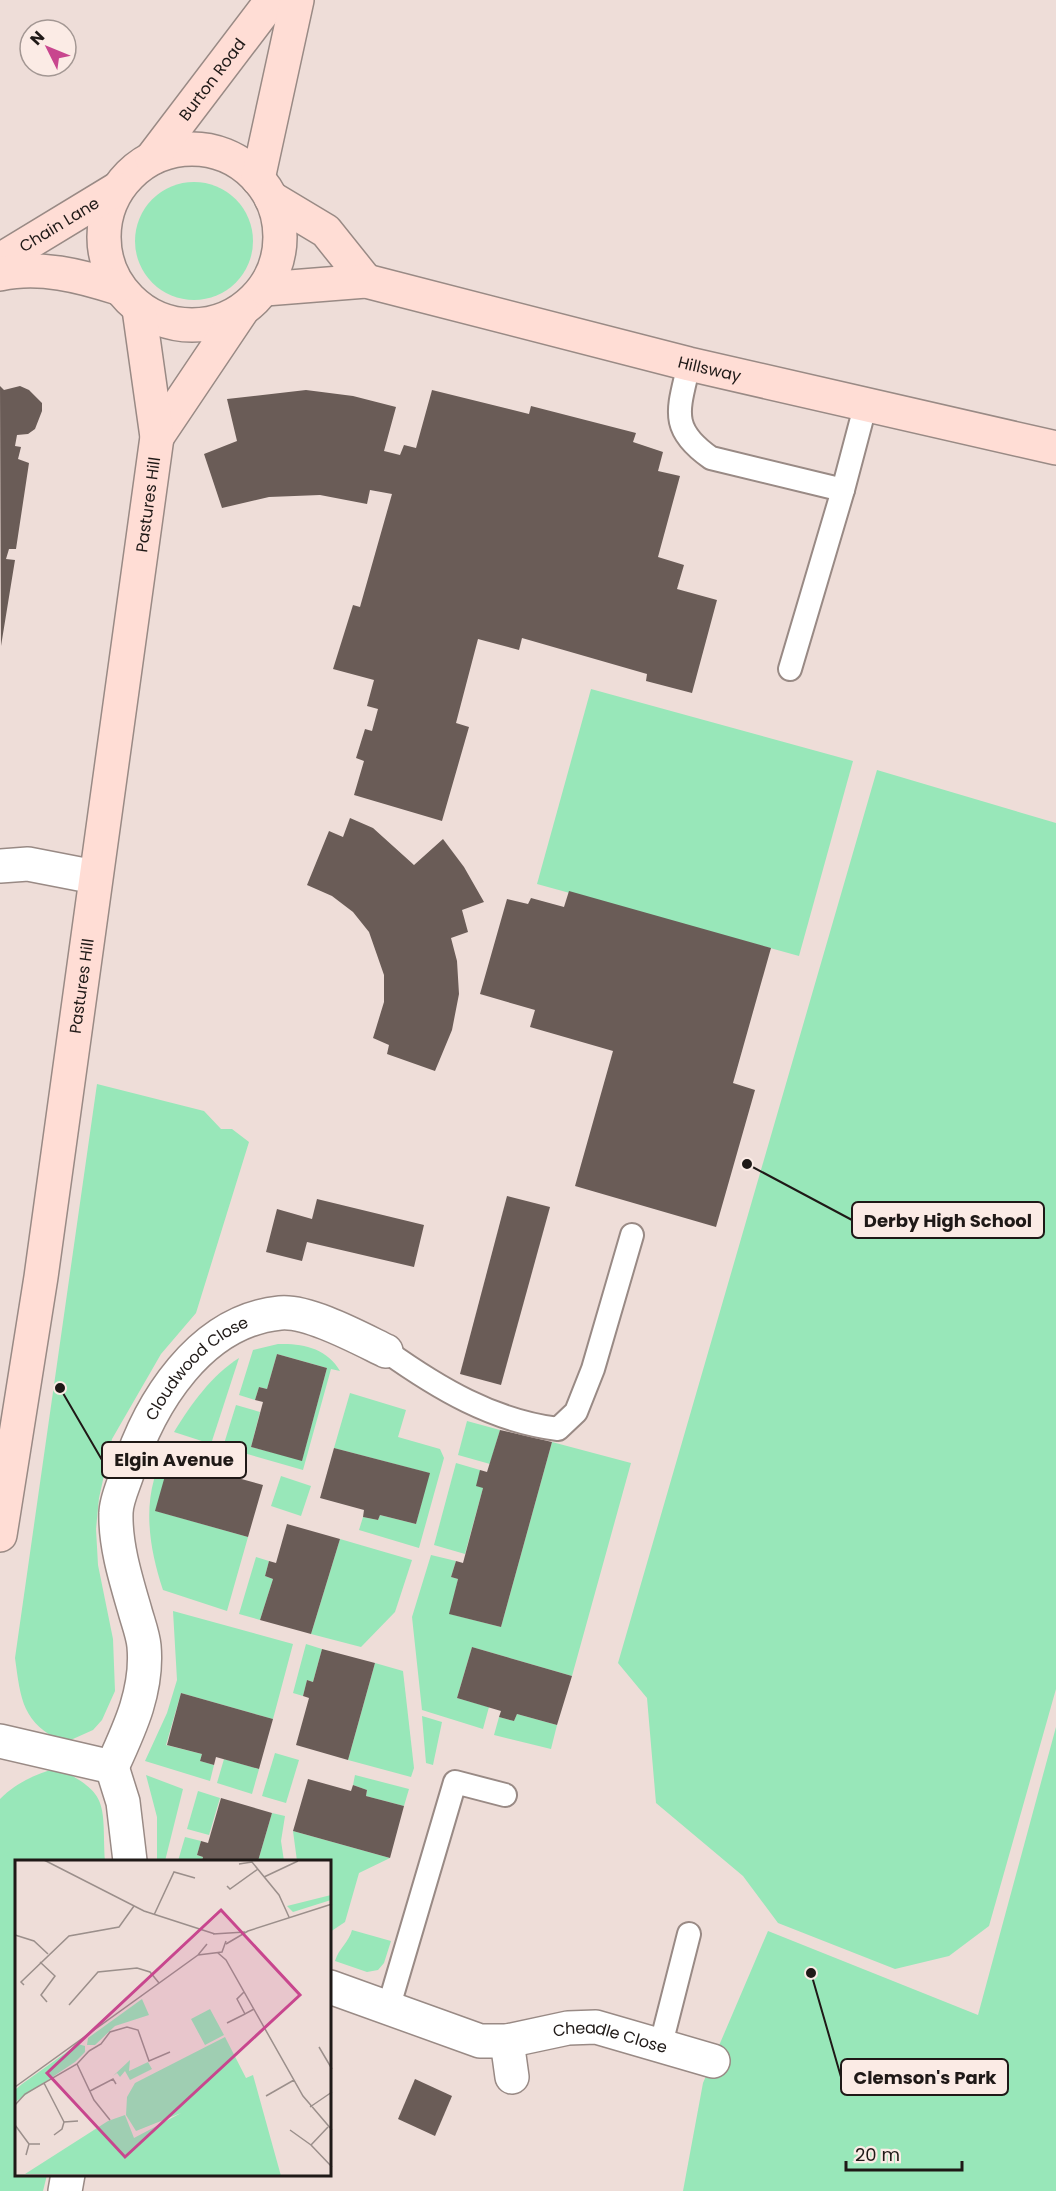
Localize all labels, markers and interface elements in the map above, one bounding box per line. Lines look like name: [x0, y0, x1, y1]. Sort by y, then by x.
north arrow: [18, 18, 78, 78]
text: N: [25, 26, 50, 50]
street label: Burton Road: [173, 33, 251, 126]
street label: Chain Lane: [15, 191, 104, 258]
street label: Hillsway: [675, 351, 743, 388]
street label: Pastures Hill: [130, 456, 166, 554]
street label: Pastures Hill: [64, 937, 100, 1035]
callout: Derby High School: [852, 1202, 1044, 1238]
text: Derby High School: [864, 1208, 1032, 1233]
street label: Cloudwood Close: [140, 1311, 252, 1425]
callout: Elgin Avenue: [102, 1442, 246, 1478]
text: Elgin Avenue: [114, 1447, 234, 1472]
inset map: [15, 1860, 332, 2176]
street label: Cheadle Close: [551, 2016, 670, 2059]
callout: Clemson's Park: [841, 2059, 1008, 2095]
text: Clemson's Park: [854, 2065, 997, 2090]
scale bar: [846, 2134, 962, 2172]
text: 20 m: [855, 2142, 900, 2167]

